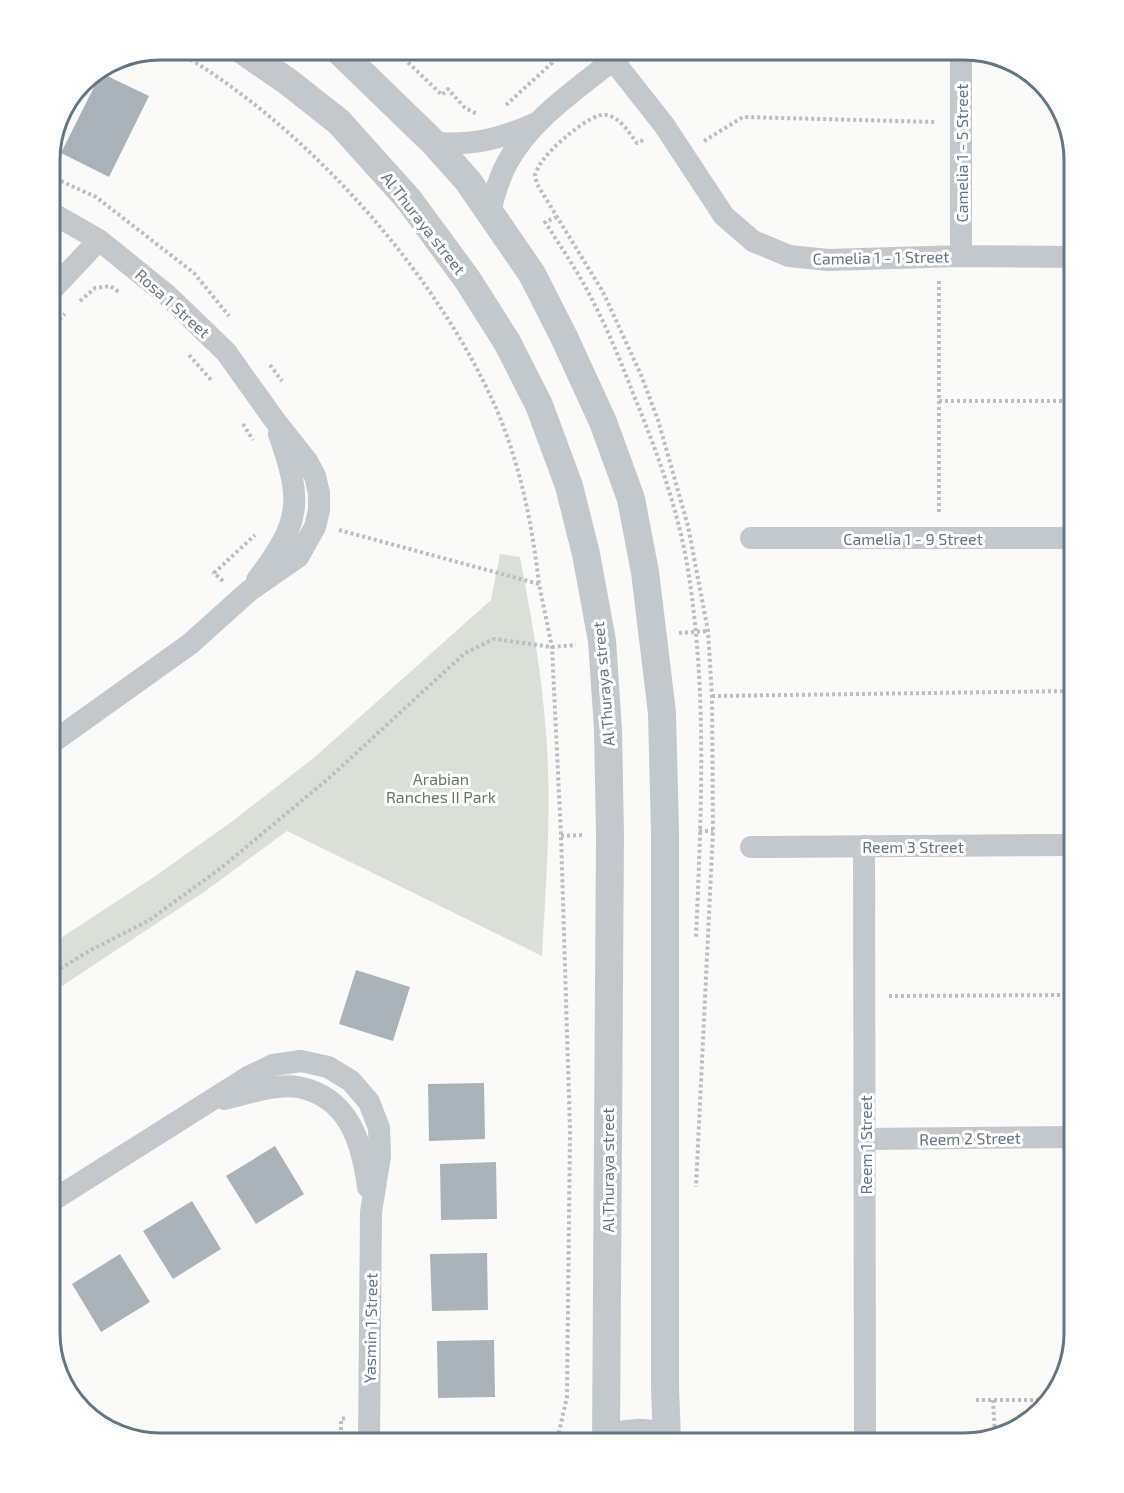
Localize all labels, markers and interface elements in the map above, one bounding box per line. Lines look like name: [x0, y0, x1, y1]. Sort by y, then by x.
street label: Camelia 1 - 5 Street: [952, 84, 971, 222]
street label: Al Thuraya street: [378, 168, 470, 278]
street label: Camelia 1 - 1 Street: [813, 246, 949, 268]
street label: Rosa 1 Street: [132, 265, 214, 341]
street label: Camelia 1 - 9 Street: [843, 529, 983, 548]
street label: Al Thuraya street: [588, 621, 618, 747]
park label: Arabian Ranches II Park: [386, 769, 496, 806]
street label: Reem 3 Street: [862, 837, 964, 856]
street label: Reem 1 Street: [856, 1096, 875, 1194]
street label: Al Thuraya street: [598, 1108, 617, 1232]
street label: Reem 2 Street: [919, 1128, 1021, 1148]
street label: Yasmin 1 Street: [360, 1273, 380, 1383]

